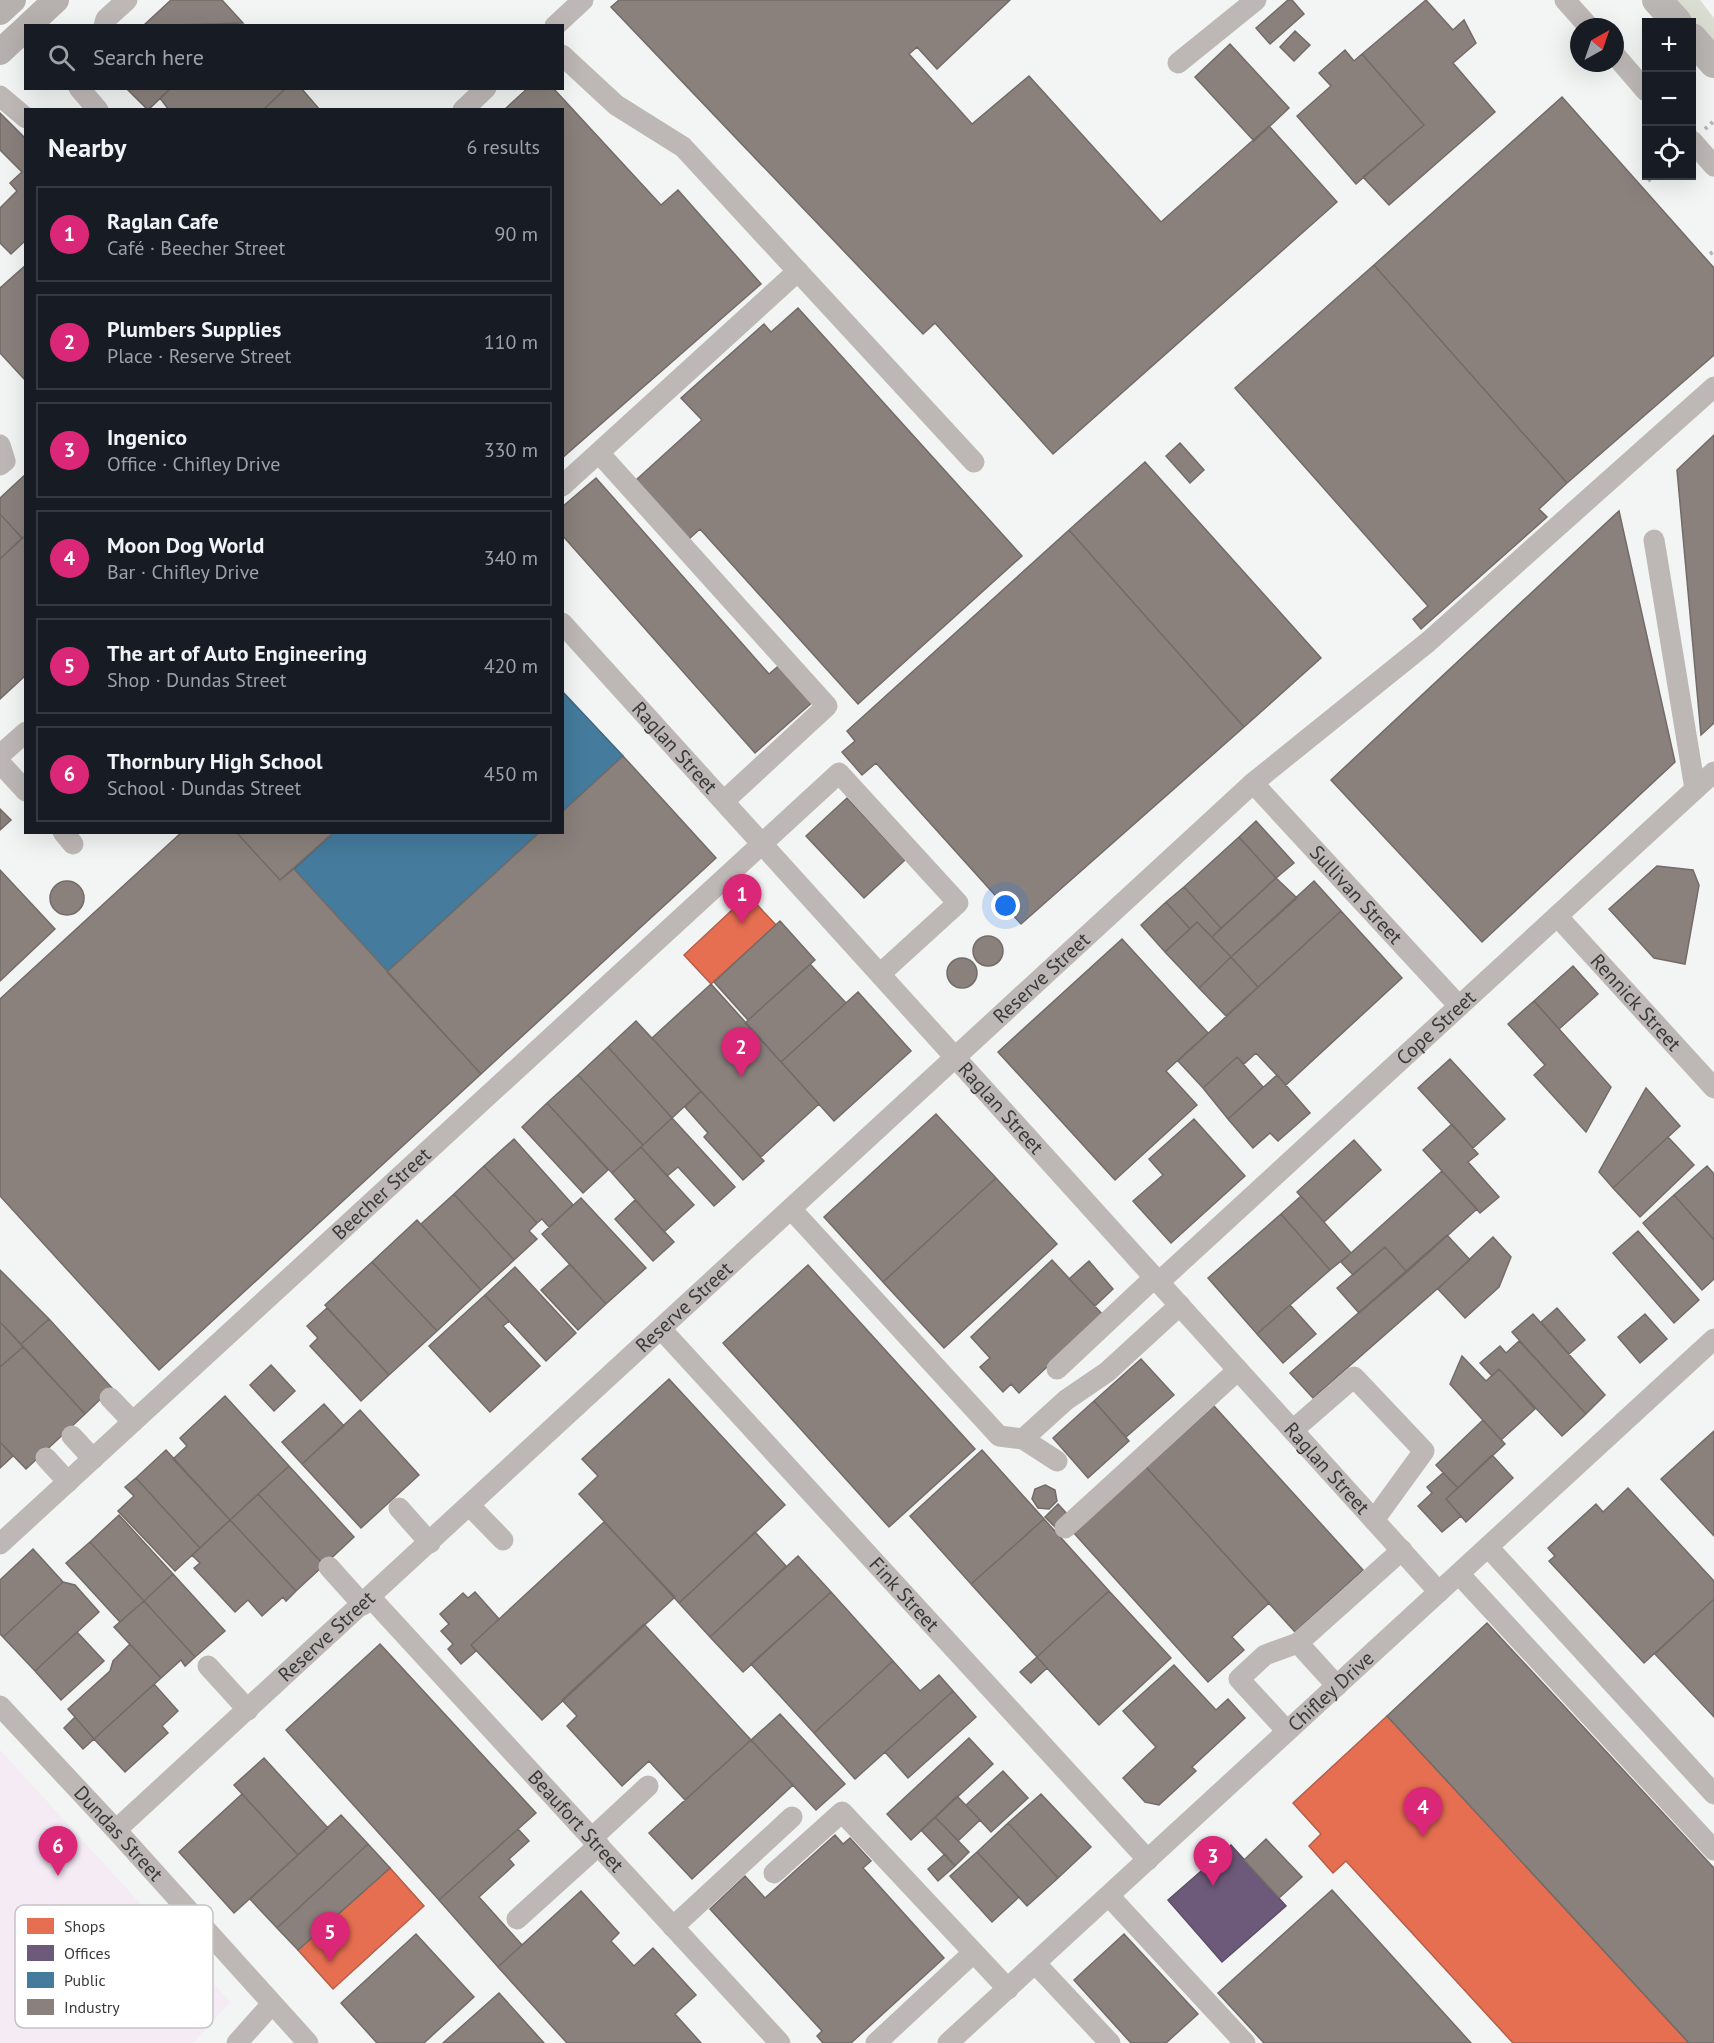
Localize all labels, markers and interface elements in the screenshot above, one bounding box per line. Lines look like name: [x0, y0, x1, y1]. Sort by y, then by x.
north arrow: [1570, 18, 1624, 72]
map controls: [1642, 18, 1696, 180]
button: +: [1642, 18, 1696, 72]
search box: [24, 24, 564, 90]
icon: search: [45, 41, 78, 74]
text: Search here: [93, 43, 204, 71]
button: −: [1642, 72, 1696, 126]
button: locate: [1642, 126, 1696, 180]
text: Nearby: [48, 131, 126, 164]
text: 6 results: [467, 134, 540, 160]
text: Raglan Cafe: [107, 207, 219, 235]
text: 1: [64, 221, 75, 247]
text: 90 m: [495, 221, 538, 247]
text: Café · Beecher Street: [107, 235, 285, 261]
text: Plumbers Supplies: [107, 315, 281, 343]
text: 2: [64, 329, 75, 355]
text: 110 m: [484, 329, 538, 355]
text: Place · Reserve Street: [107, 343, 291, 369]
text: Ingenico: [107, 423, 187, 451]
text: 3: [64, 437, 75, 463]
text: 330 m: [484, 437, 538, 463]
text: Office · Chifley Drive: [107, 451, 280, 477]
text: Moon Dog World: [107, 531, 264, 559]
text: 4: [64, 545, 75, 571]
text: 340 m: [484, 545, 538, 571]
text: Bar · Chifley Drive: [107, 559, 259, 585]
text: The art of Auto Engineering: [107, 639, 367, 667]
text: 5: [64, 653, 75, 679]
text: 420 m: [484, 653, 538, 679]
text: Shop · Dundas Street: [107, 667, 286, 693]
street label: Raglan Street: [626, 696, 723, 799]
text: Thornbury High School: [107, 747, 323, 775]
text: 6: [64, 761, 75, 787]
text: 450 m: [484, 761, 538, 787]
text: School · Dundas Street: [107, 775, 301, 801]
street label: Sullivan Street: [1304, 840, 1408, 950]
pin: 1: [722, 874, 762, 924]
your location: [991, 891, 1020, 920]
street label: Reserve Street: [988, 927, 1095, 1029]
street label: Rennick Street: [1585, 948, 1687, 1057]
street label: Cope Street: [1391, 984, 1481, 1071]
pin: 2: [722, 1028, 760, 1077]
street label: Raglan Street: [952, 1056, 1049, 1160]
street label: Beecher Street: [327, 1141, 436, 1245]
street label: Reserve Street: [630, 1256, 738, 1358]
street label: Raglan Street: [1279, 1417, 1376, 1520]
street label: Fink Street: [864, 1552, 945, 1637]
street label: Reserve Street: [272, 1585, 380, 1687]
street label: Chifley Drive: [1282, 1645, 1379, 1737]
street label: Beaufort Street: [522, 1764, 630, 1878]
street label: Dundas Street: [68, 1780, 169, 1887]
pin: 4: [1404, 1788, 1442, 1837]
pin: 6: [38, 1826, 78, 1876]
pin: 3: [1194, 1836, 1232, 1886]
legend: [15, 1905, 213, 2028]
pin: 5: [310, 1912, 350, 1962]
text: Shops: [64, 1916, 105, 1936]
text: Offices: [64, 1943, 111, 1963]
text: Public: [64, 1970, 106, 1990]
text: Industry: [64, 1997, 120, 2017]

